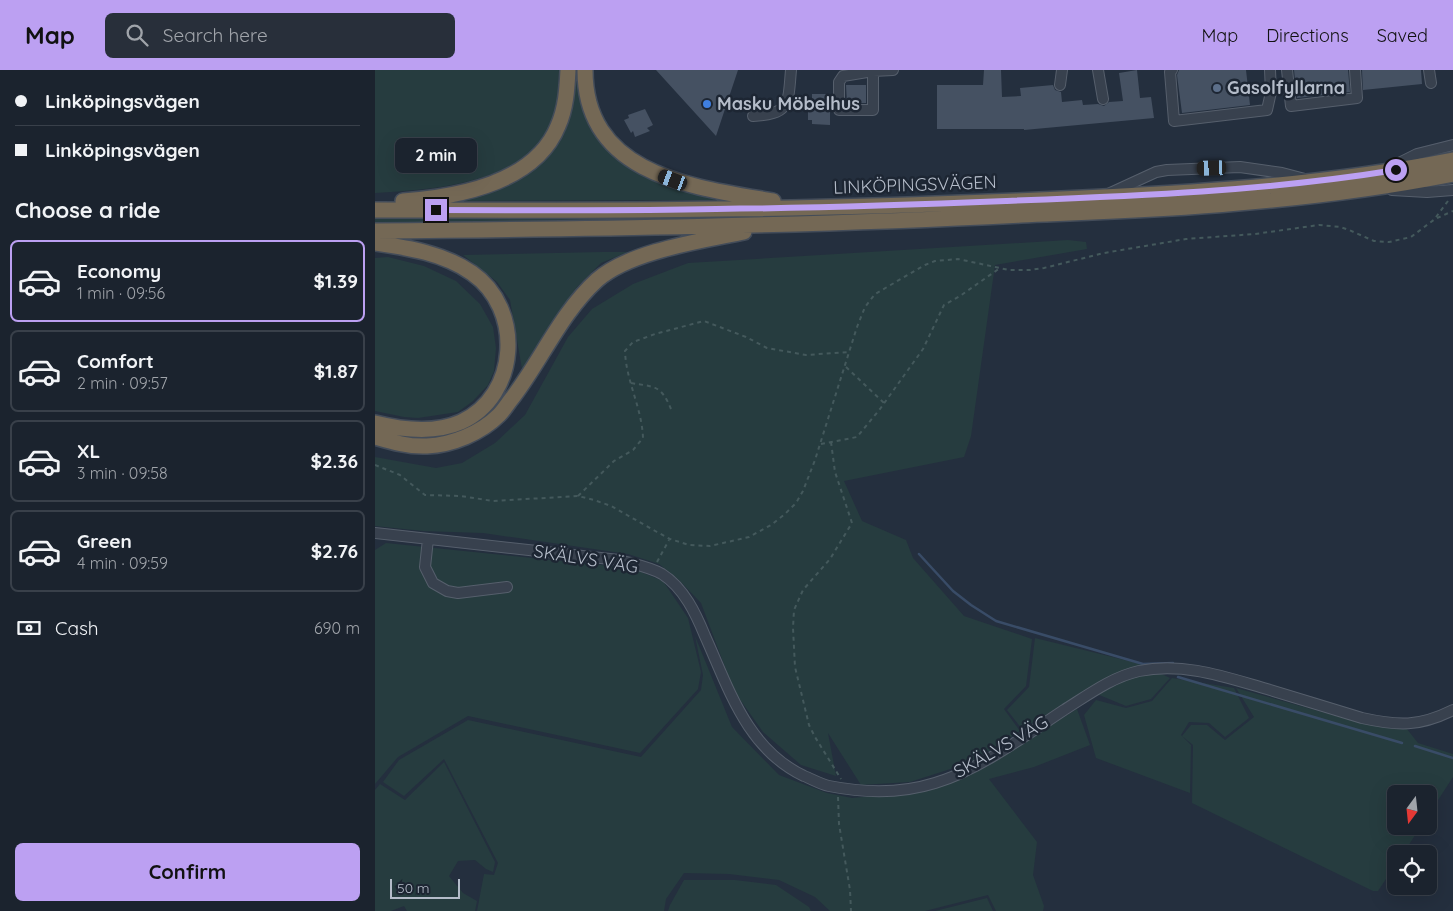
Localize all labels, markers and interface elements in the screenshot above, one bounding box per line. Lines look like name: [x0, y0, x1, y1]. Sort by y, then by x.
search box: [105, 13, 455, 58]
text: Map: [25, 20, 75, 50]
icon: search: [123, 21, 151, 49]
text: Search here: [163, 23, 268, 47]
text: Map: [1201, 24, 1238, 47]
text: Directions: [1266, 24, 1349, 47]
text: Saved: [1377, 24, 1428, 47]
place label: Gasolfyllarna: [1227, 76, 1345, 99]
marker: Gasolfyllarna: [1211, 82, 1223, 94]
text: Linköpingsvägen: [45, 89, 200, 113]
place label: Masku Möbelhus: [717, 92, 860, 115]
marker: Masku Möbelhus: [701, 98, 713, 110]
text: Linköpingsvägen: [45, 138, 200, 162]
callout: 2 min: [395, 138, 477, 172]
text: 2 min: [415, 145, 457, 165]
route start: [1385, 159, 1407, 181]
car: [1196, 160, 1227, 176]
car: [656, 168, 689, 192]
street label: LINKÖPINGSVÄGEN: [833, 170, 997, 199]
text: Choose a ride: [15, 196, 160, 224]
route end: [425, 199, 447, 221]
icon: car: [17, 259, 62, 304]
text: Economy: [77, 259, 161, 283]
text: $1.39: [314, 269, 358, 293]
text: 1 min · 09:56: [77, 283, 165, 303]
icon: car: [17, 349, 62, 394]
text: Comfort: [77, 349, 154, 373]
text: $1.87: [314, 359, 358, 383]
text: 2 min · 09:57: [77, 373, 168, 393]
icon: car: [17, 439, 62, 484]
text: XL: [77, 439, 100, 463]
text: $2.36: [310, 449, 358, 473]
text: 3 min · 09:58: [77, 463, 168, 483]
icon: car: [17, 529, 62, 574]
text: Green: [77, 529, 132, 553]
text: $2.76: [311, 539, 358, 563]
street label: SKÄLVS VÄG: [532, 539, 640, 578]
text: 4 min · 09:59: [77, 553, 168, 573]
icon: cash: [15, 614, 43, 642]
text: Cash: [55, 616, 99, 640]
text: 690 m: [314, 618, 360, 638]
street label: SKÄLVS VÄG: [949, 710, 1052, 783]
north arrow: [1387, 785, 1437, 835]
map controls: [1387, 785, 1437, 895]
button: Confirm: [15, 843, 360, 901]
button: locate: [1387, 845, 1437, 895]
scale bar: [390, 876, 460, 899]
text: 50 m: [397, 879, 430, 897]

